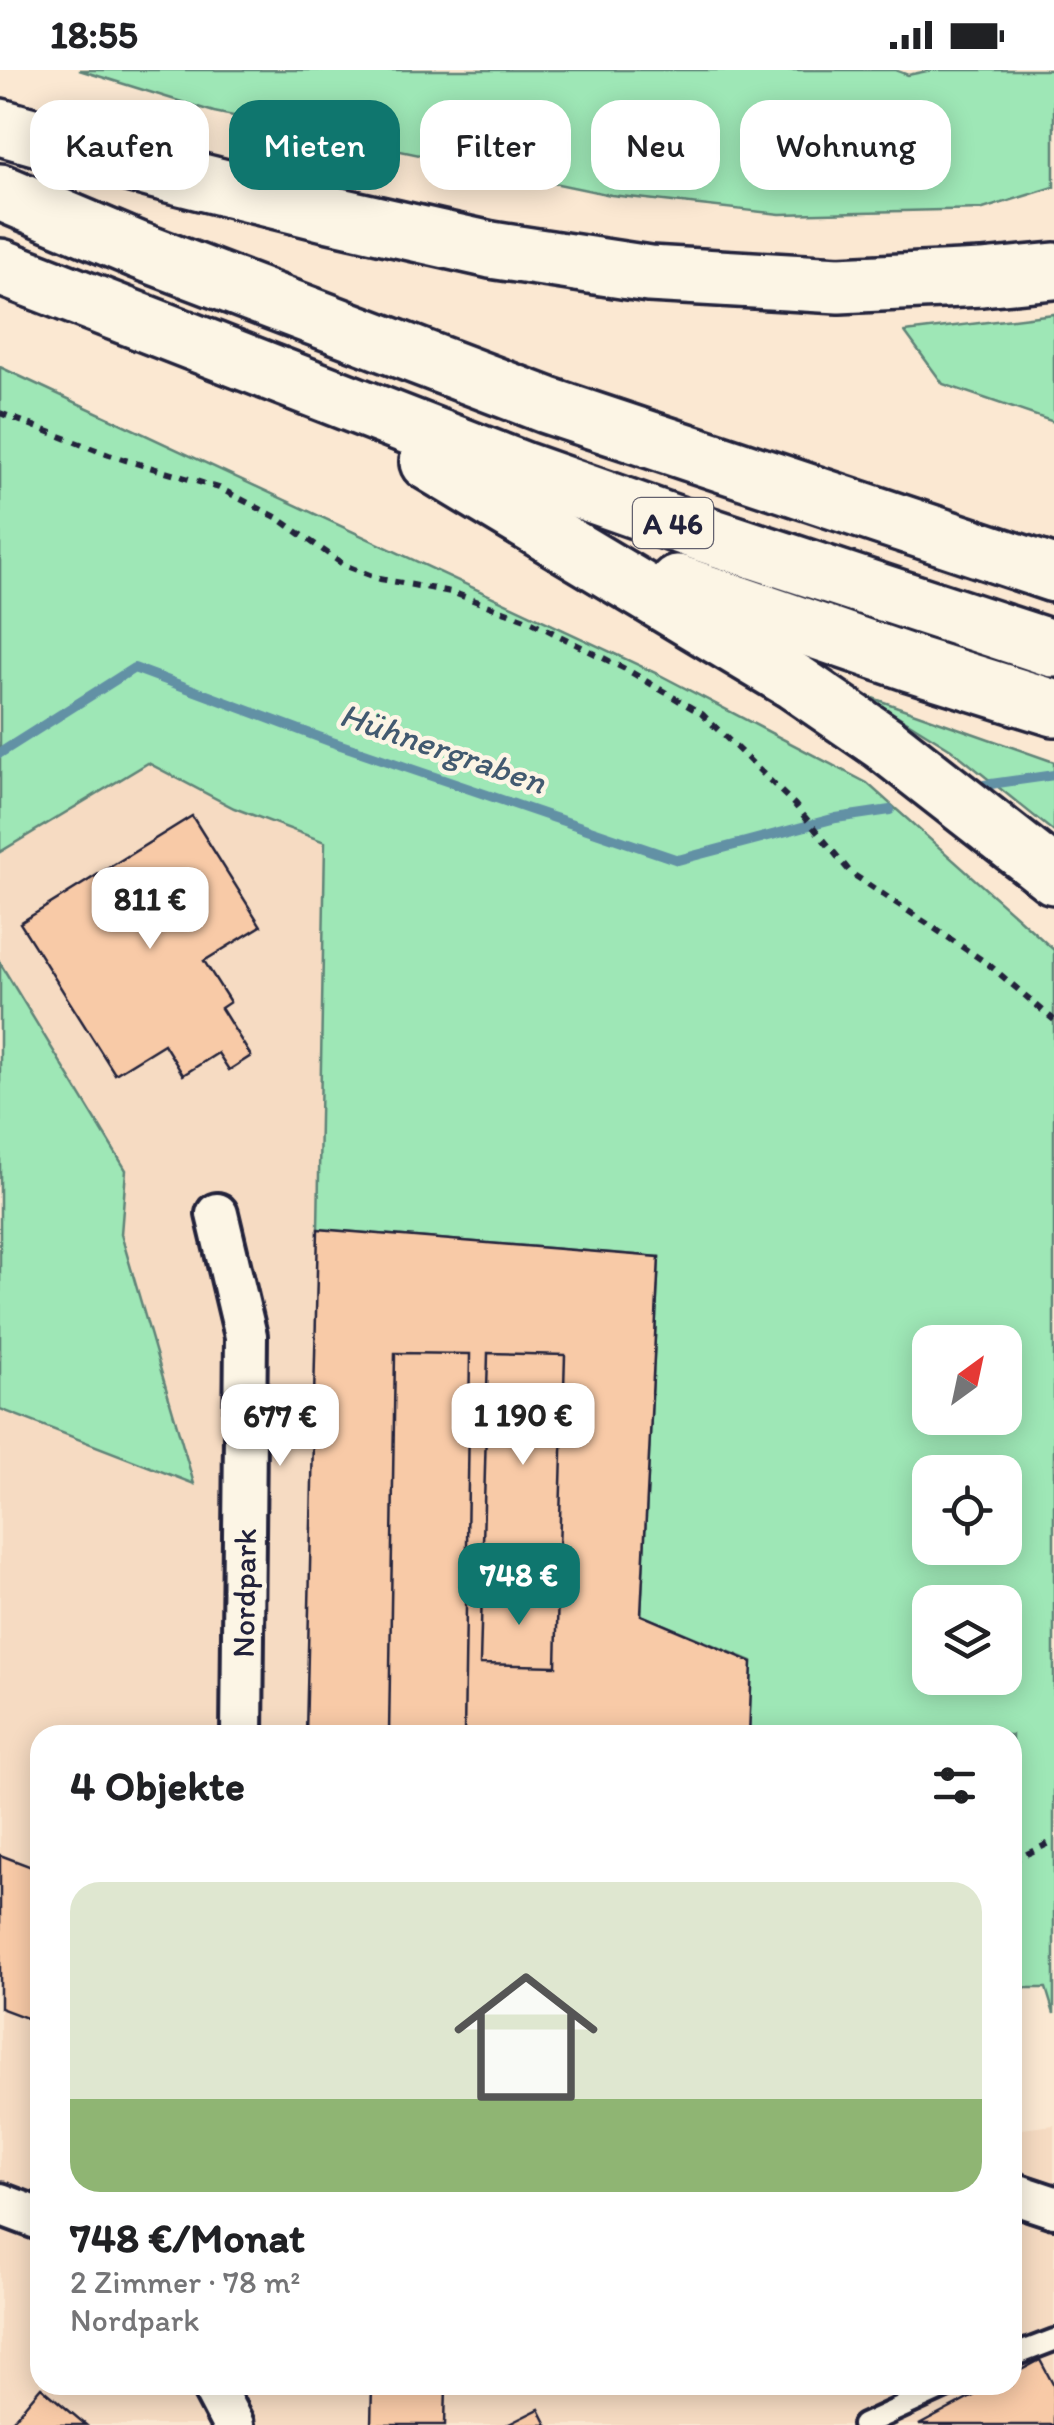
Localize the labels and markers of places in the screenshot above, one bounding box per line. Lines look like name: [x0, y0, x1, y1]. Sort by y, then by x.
pin: 811 €: [80, 867, 220, 952]
pin: 1 190 €: [431, 1383, 615, 1468]
pin: 677 €: [210, 1384, 350, 1469]
pin: 748 €: [449, 1543, 589, 1628]

